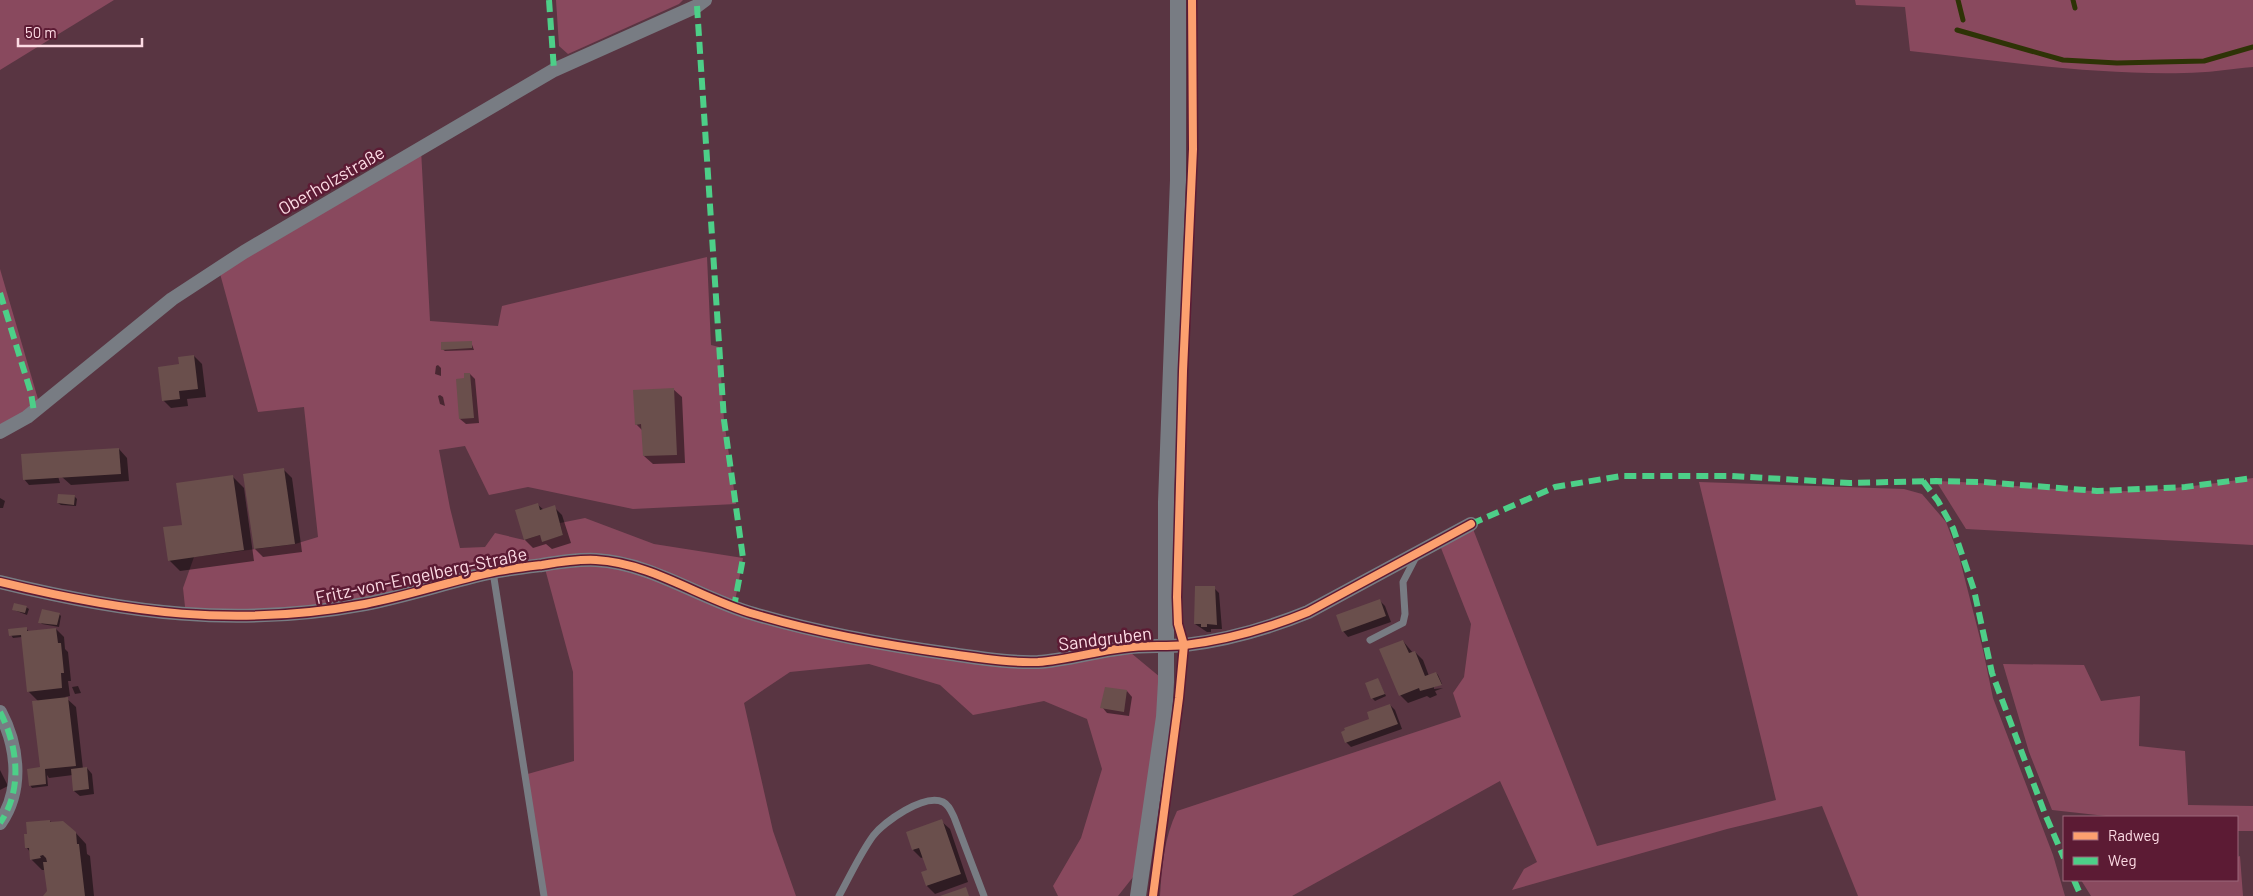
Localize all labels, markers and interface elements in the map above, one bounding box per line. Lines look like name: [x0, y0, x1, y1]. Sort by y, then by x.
scale bar: [18, 15, 141, 47]
text: 50 m: [25, 23, 57, 41]
street label: Oberholzstraße: [274, 141, 388, 219]
street label: Fritz-von-Engelberg-Straße: [313, 542, 529, 608]
street label: Sandgruben: [1057, 621, 1153, 655]
legend: [2063, 816, 2238, 881]
text: Radweg: [2108, 826, 2160, 844]
text: Weg: [2108, 851, 2136, 869]

